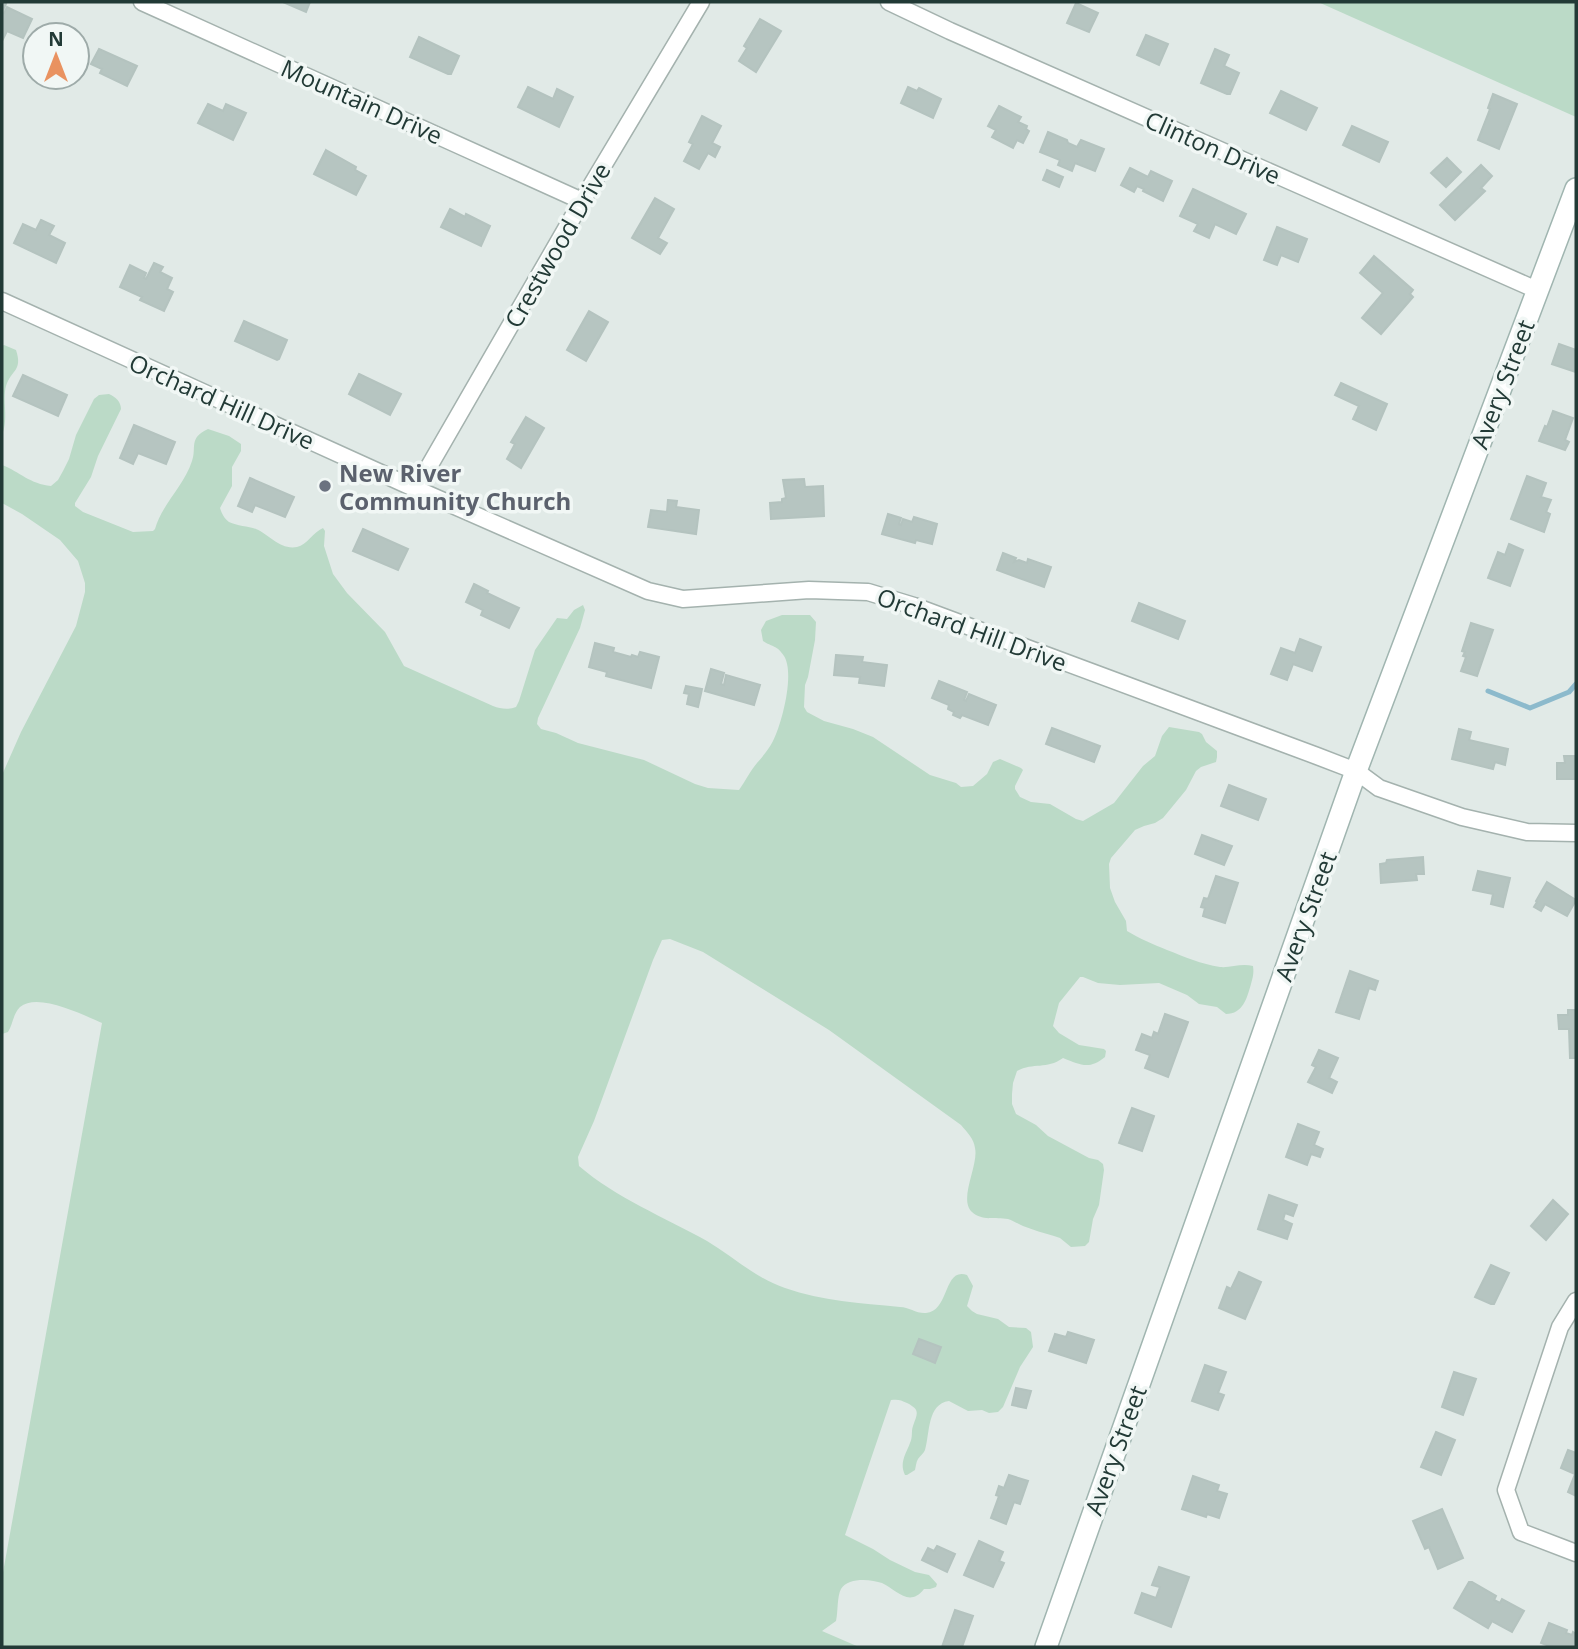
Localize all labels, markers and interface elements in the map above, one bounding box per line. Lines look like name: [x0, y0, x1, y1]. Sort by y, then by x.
north arrow: [21, 21, 91, 91]
text: N: [48, 26, 64, 52]
street label: Mountain Drive: [276, 51, 448, 151]
street label: Clinton Drive: [1140, 103, 1286, 191]
street label: Crestwood Drive: [496, 156, 618, 334]
street label: Avery Street: [1462, 315, 1542, 453]
street label: Orchard Hill Drive: [124, 345, 320, 457]
place label: New River Community Church: [339, 456, 571, 517]
marker: New River Community Church: [317, 478, 333, 494]
street label: Orchard Hill Drive: [873, 579, 1071, 679]
street label: Avery Street: [1266, 847, 1344, 985]
street label: Avery Street: [1076, 1381, 1154, 1519]

